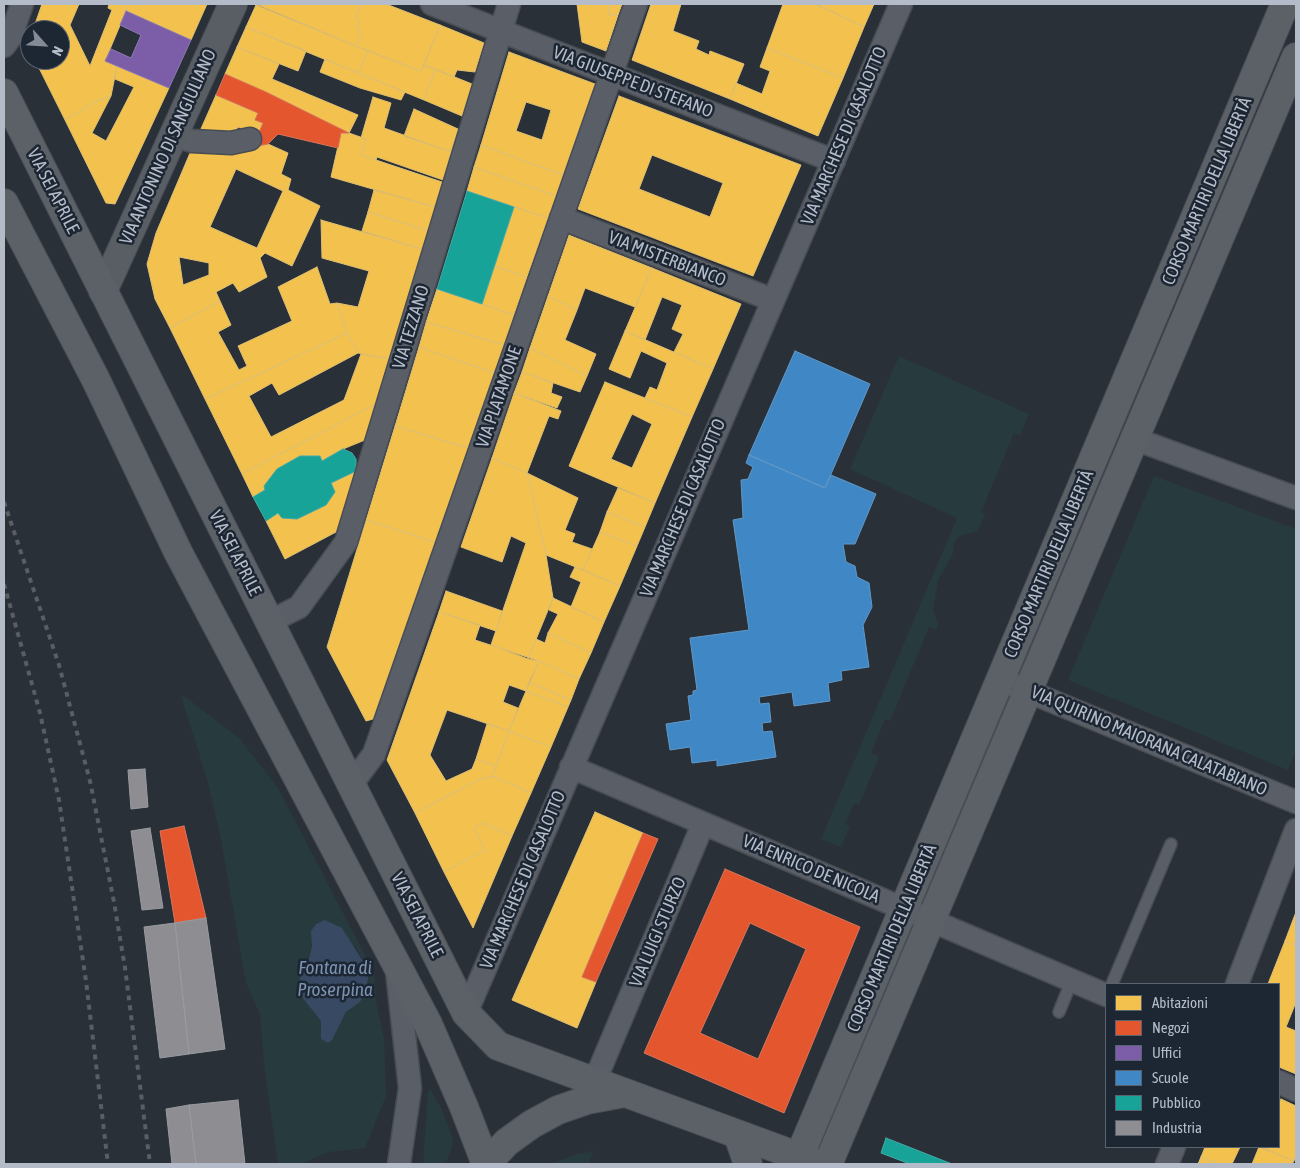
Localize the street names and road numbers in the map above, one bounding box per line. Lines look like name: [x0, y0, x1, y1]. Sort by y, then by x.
street label: VIA GIUSEPPE DI STEFANO: [550, 42, 716, 122]
street label: VIA MARCHESE DI CASALOTTO: [797, 44, 891, 228]
street label: VIA ANTONINO DI SANGIULIANO: [115, 46, 221, 248]
street label: CORSO MARTIRI DELLA LIBERTÀ: [1158, 94, 1256, 288]
street label: VIA SEI APRILE: [22, 145, 84, 237]
street label: VIA MISTERBIANCO: [605, 227, 729, 291]
street label: VIA TEZZANO: [388, 283, 434, 371]
street label: VIA PLATAMONE: [472, 344, 526, 450]
street label: VIA MARCHESE DI CASALOTTO: [636, 416, 730, 600]
street label: CORSO MARTIRI DELLA LIBERTÀ: [1000, 467, 1098, 661]
street label: VIA SEI APRILE: [204, 507, 266, 599]
street label: VIA QUIRINO MAIORANA CALATABIANO: [1028, 681, 1270, 801]
street label: VIA MARCHESE DI CASALOTTO: [476, 788, 570, 972]
street label: VIA ENRICO DE NICOLA: [739, 830, 883, 908]
street label: CORSO MARTIRI DELLA LIBERTÀ: [843, 841, 941, 1035]
street label: VIA SEI APRILE: [386, 869, 448, 961]
street label: VIA LUIGI STURZO: [625, 874, 691, 990]

